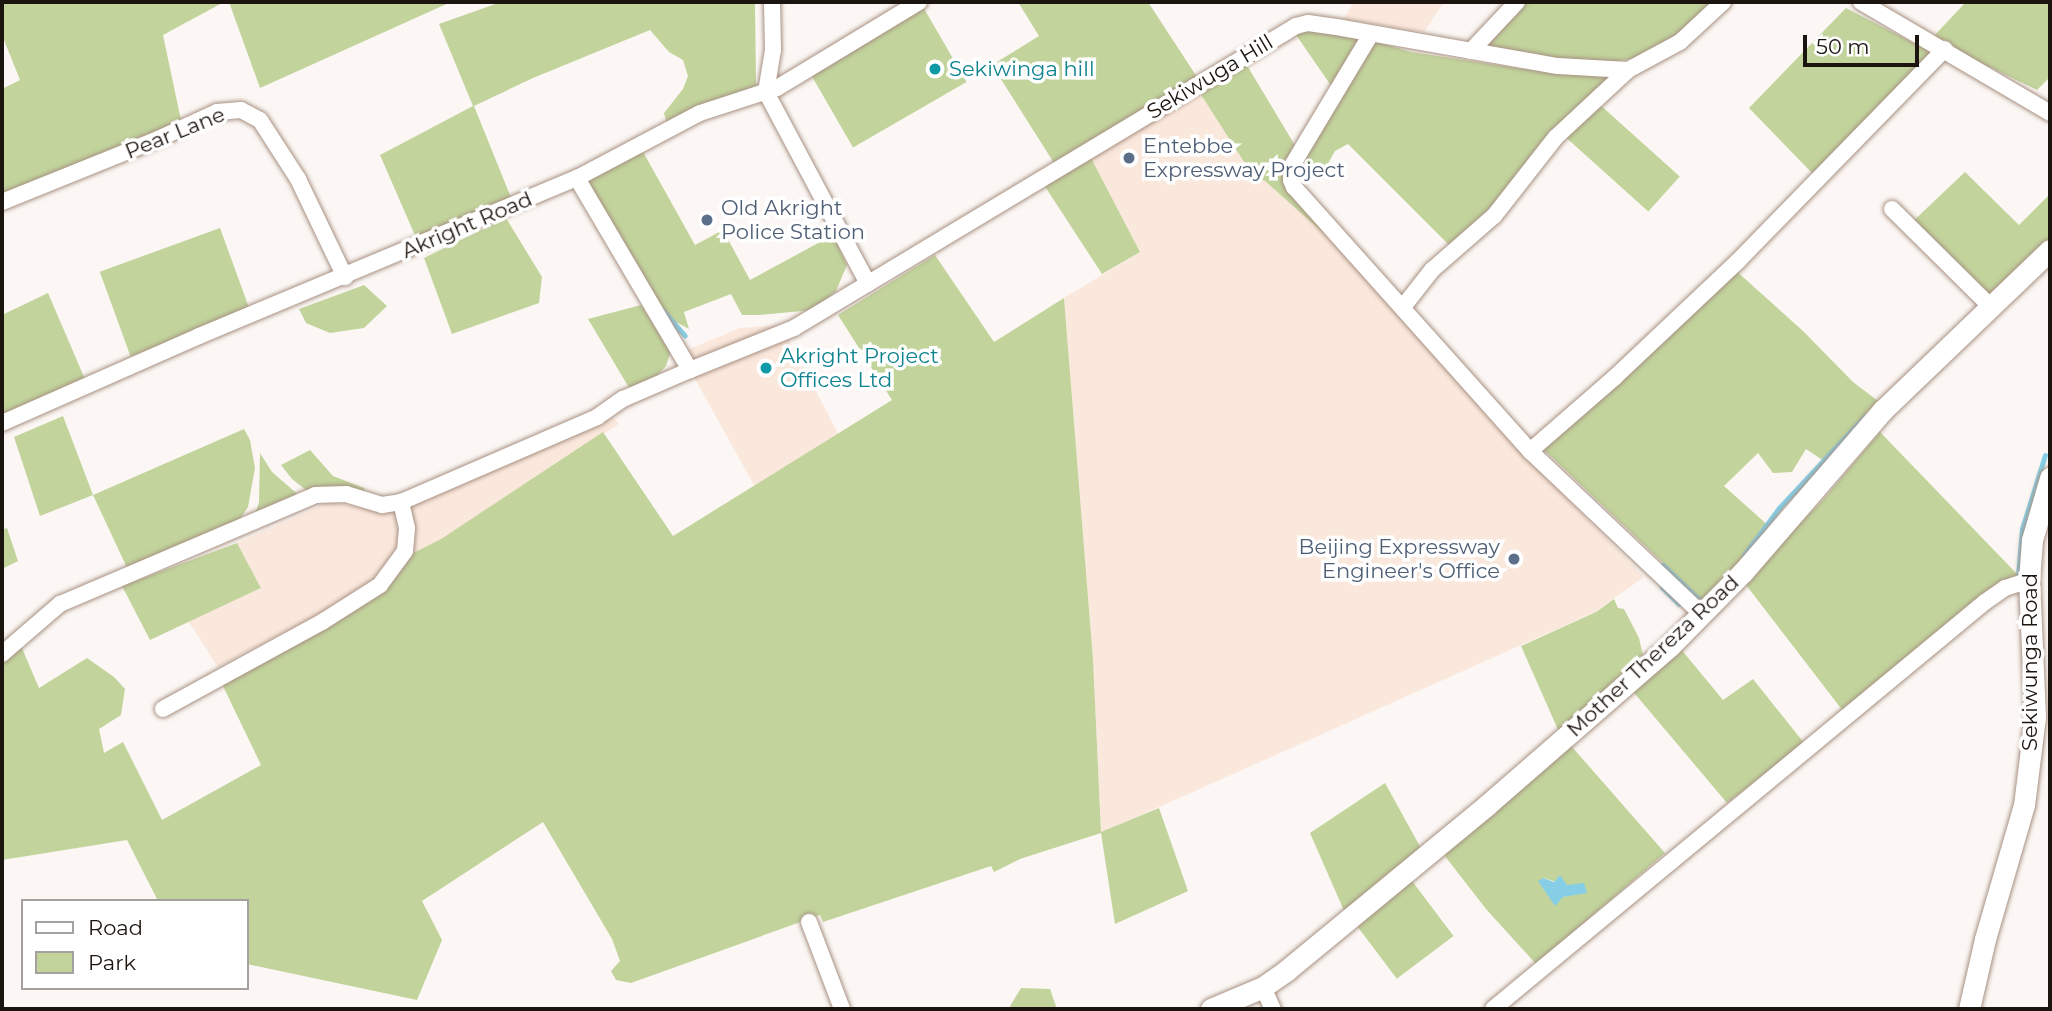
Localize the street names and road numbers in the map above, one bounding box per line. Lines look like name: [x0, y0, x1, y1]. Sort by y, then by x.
street label: Sekiwuga Hill: [1142, 29, 1278, 125]
street label: Pear Lane: [122, 102, 228, 164]
street label: Akright Road: [398, 186, 536, 264]
street label: Mother Thereza Road: [1562, 570, 1744, 742]
street label: Sekiwunga Road: [2017, 573, 2043, 751]

